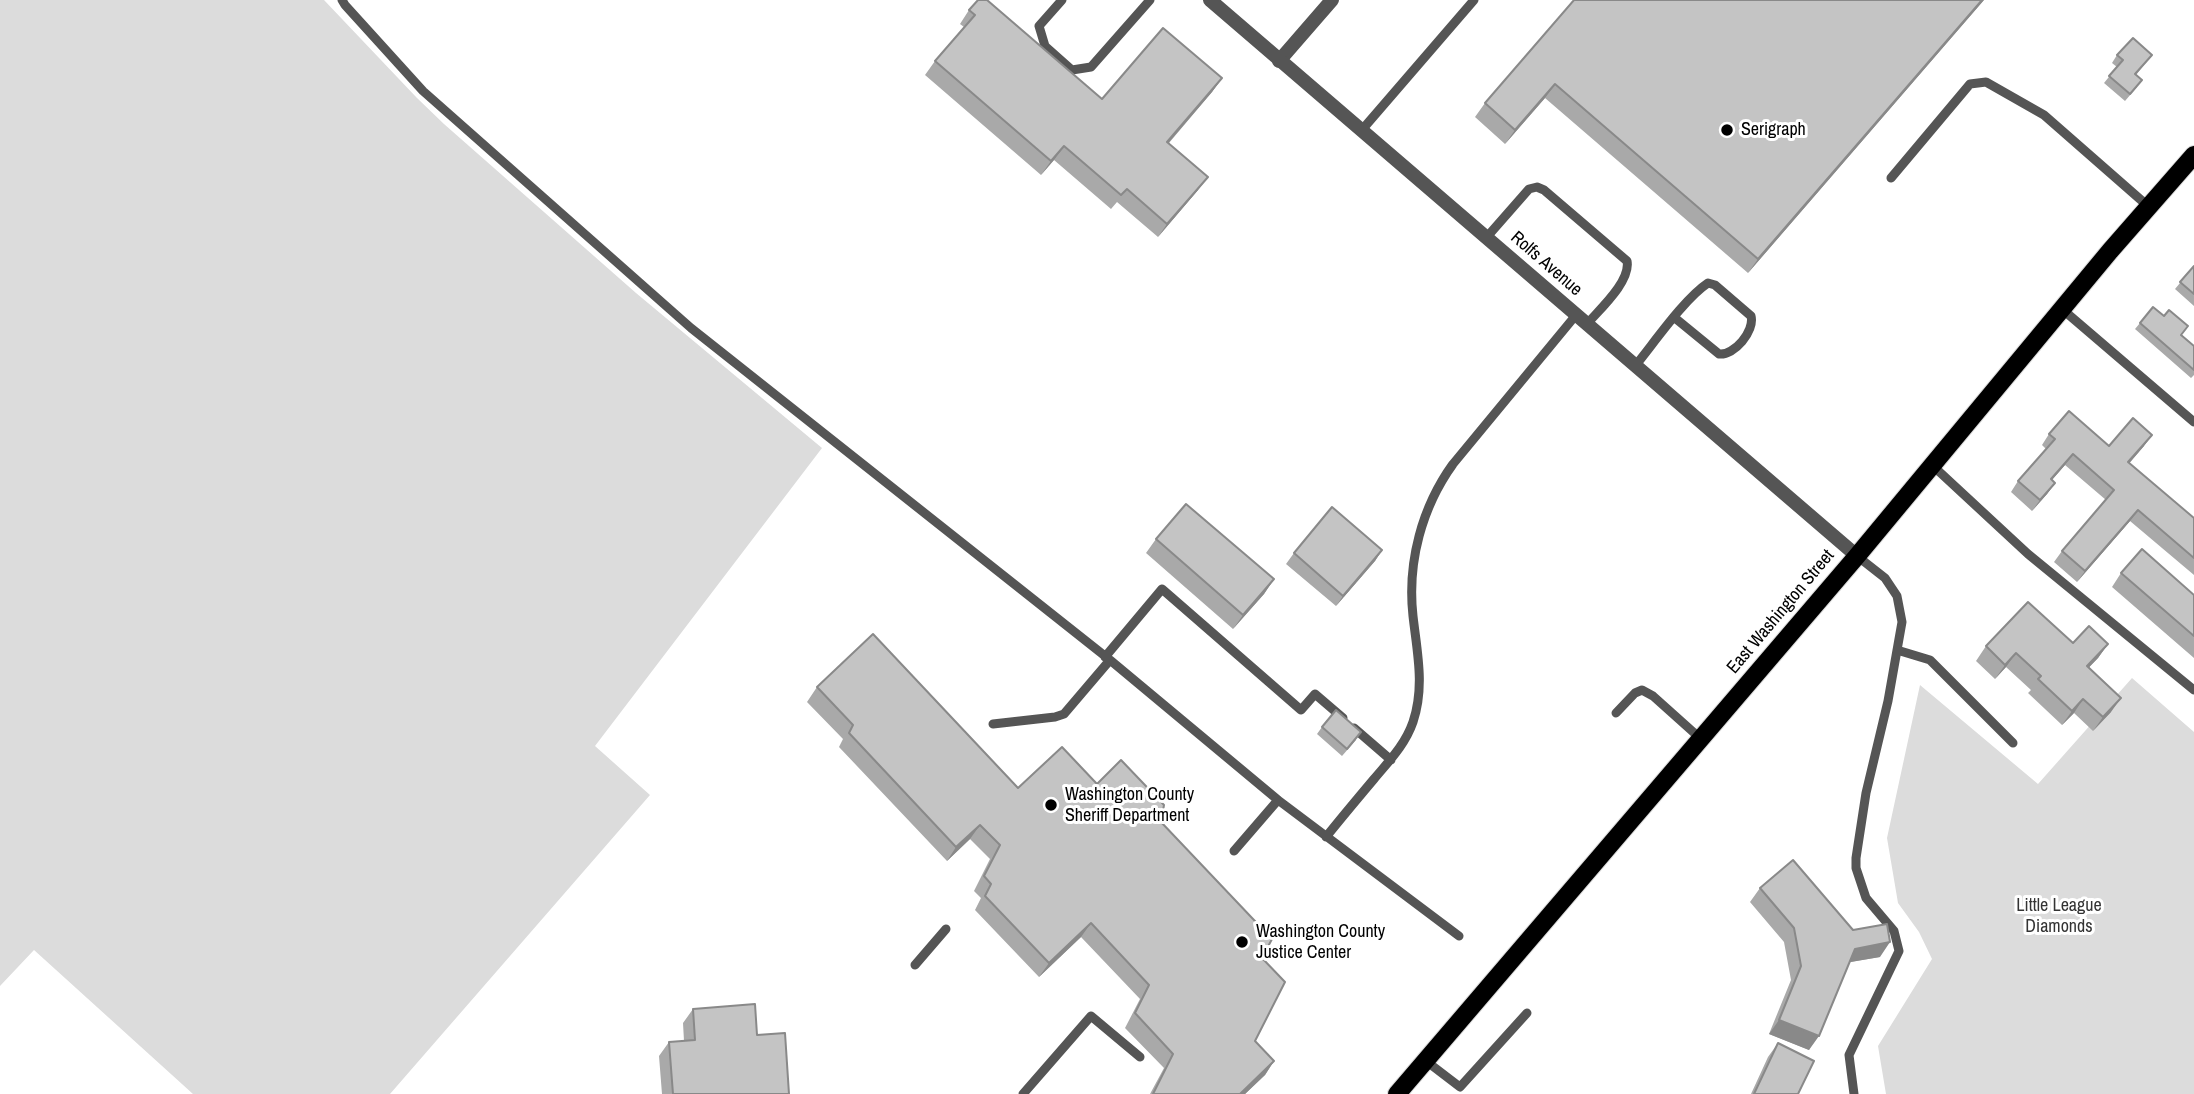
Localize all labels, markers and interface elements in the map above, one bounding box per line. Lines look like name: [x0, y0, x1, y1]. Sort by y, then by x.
place label: Serigraph: [1741, 119, 1806, 141]
marker: Serigraph: [1719, 122, 1735, 138]
street label: Rolfs Avenue: [1506, 227, 1586, 301]
street label: East Washington Street: [1723, 546, 1839, 678]
place label: Washington County Sheriff Department: [1065, 784, 1194, 826]
marker: Washington County Sheriff Department: [1043, 797, 1059, 813]
park label: Little League Diamonds: [2016, 895, 2102, 937]
place label: Washington County Justice Center: [1256, 921, 1385, 964]
marker: Washington County Justice Center: [1234, 934, 1250, 950]

